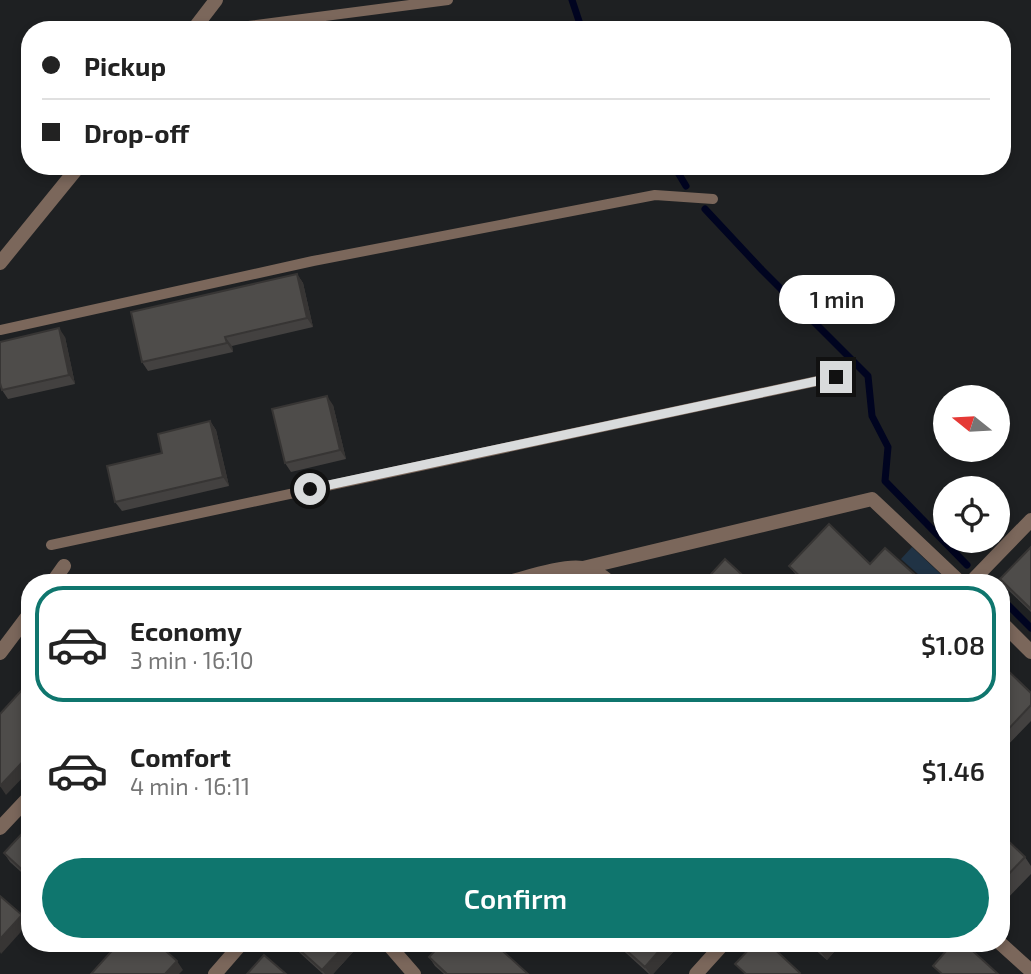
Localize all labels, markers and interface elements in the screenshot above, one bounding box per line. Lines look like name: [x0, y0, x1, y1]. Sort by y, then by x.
text: Pickup: [84, 50, 166, 81]
text: Drop-off: [84, 117, 189, 148]
callout: 1 min: [778, 276, 894, 324]
text: 1 min: [810, 285, 864, 313]
route end: [820, 361, 852, 393]
north arrow: [933, 385, 1010, 462]
map controls: [933, 385, 1010, 553]
route start: [294, 473, 326, 505]
button: locate: [933, 476, 1010, 553]
icon: car: [46, 613, 109, 676]
text: Economy: [130, 615, 242, 646]
text: $1.08: [921, 629, 985, 660]
text: 3 min · 16:10: [130, 646, 254, 674]
icon: car: [46, 739, 109, 802]
text: Comfort: [130, 741, 231, 772]
text: $1.46: [922, 755, 985, 786]
text: 4 min · 16:11: [130, 772, 250, 800]
button: Confirm: [42, 858, 989, 938]

